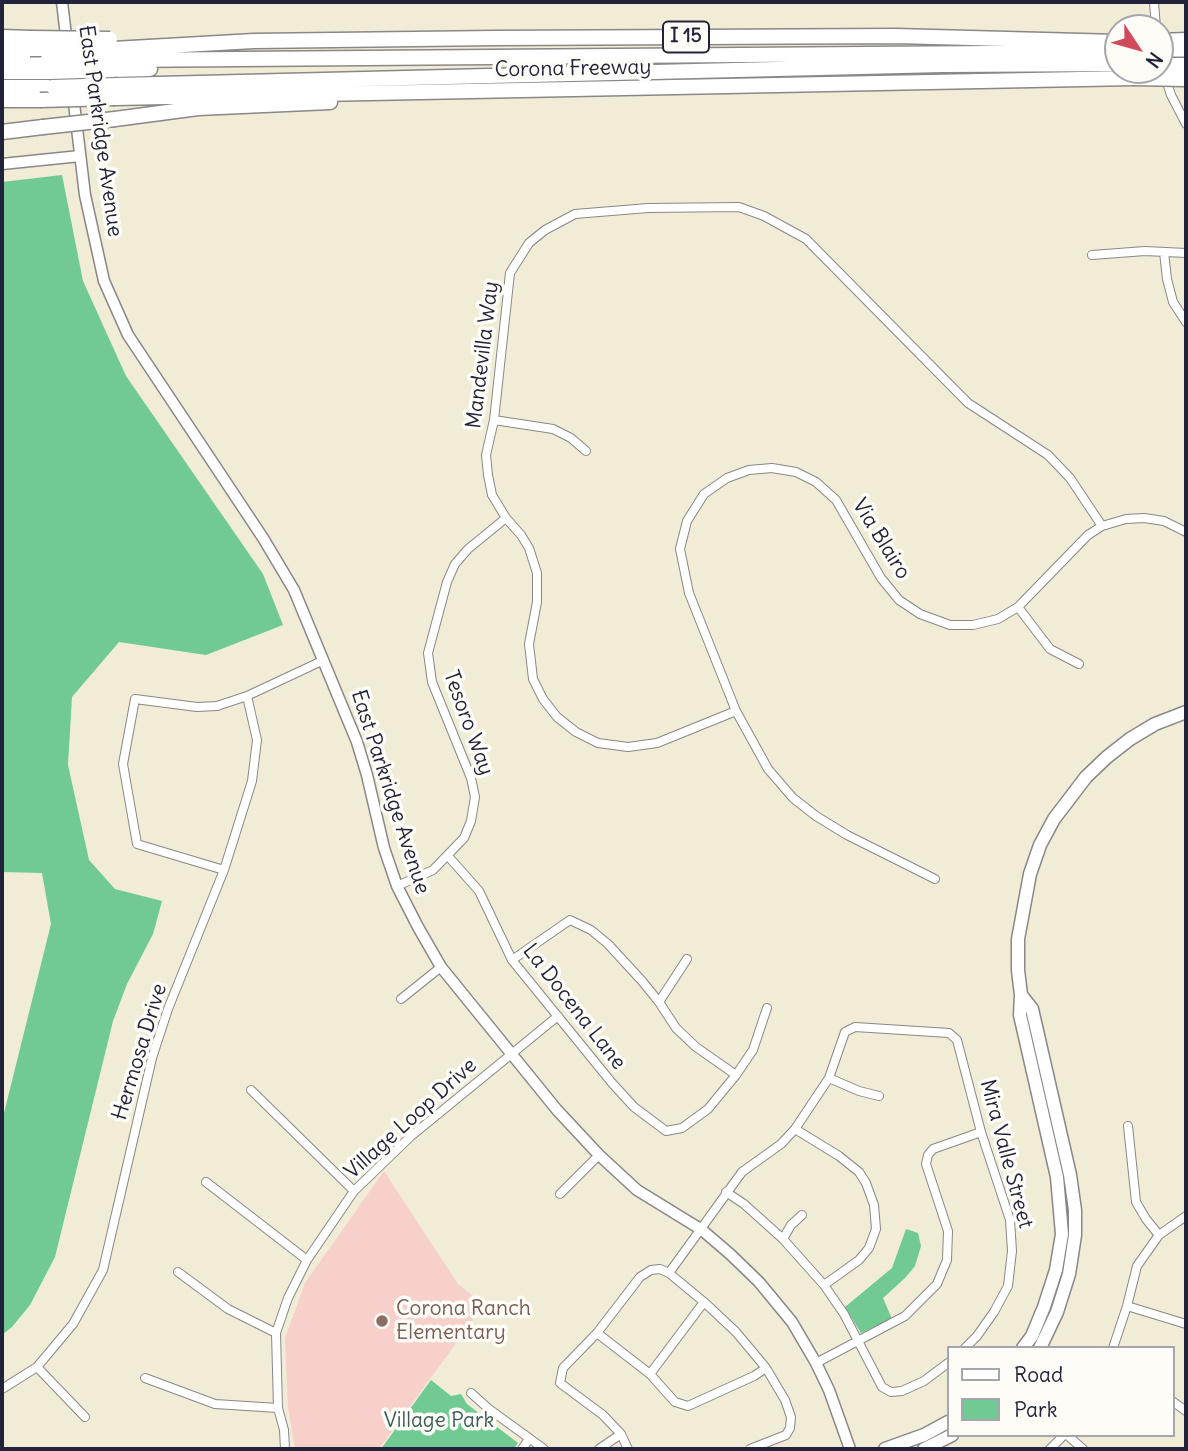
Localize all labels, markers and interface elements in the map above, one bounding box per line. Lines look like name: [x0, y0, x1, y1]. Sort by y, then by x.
north arrow: [1104, 14, 1174, 84]
road number: I 15: [663, 22, 709, 52]
street label: East Parkridge Avenue: [73, 24, 127, 238]
text: N: [1141, 48, 1168, 73]
street label: Corona Freeway: [494, 55, 652, 83]
street label: Mandevilla Way: [461, 280, 505, 430]
street label: Via Blairo: [846, 494, 916, 584]
street label: Tesoro Way: [437, 667, 499, 779]
street label: East Parkridge Avenue: [345, 687, 435, 897]
street label: La Docena Lane: [517, 939, 631, 1075]
street label: Hermosa Drive: [107, 981, 173, 1123]
street label: Village Loop Drive: [340, 1053, 482, 1185]
street label: Mira Valle Street: [974, 1077, 1038, 1231]
place label: Corona Ranch Elementary: [396, 1296, 531, 1346]
marker: Corona Ranch Elementary: [374, 1313, 390, 1329]
legend: [946, 1346, 1174, 1437]
text: Road: [1014, 1361, 1063, 1388]
text: Park: [1014, 1396, 1057, 1423]
park label: Village Park: [384, 1408, 494, 1434]

